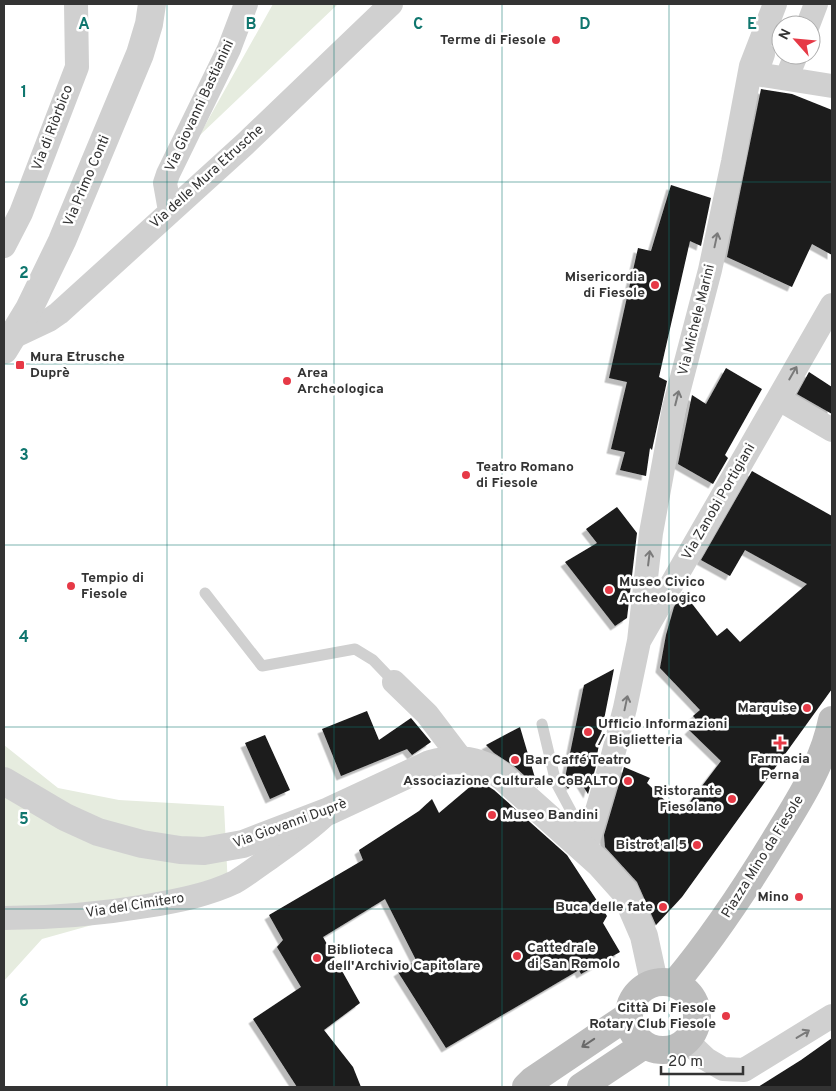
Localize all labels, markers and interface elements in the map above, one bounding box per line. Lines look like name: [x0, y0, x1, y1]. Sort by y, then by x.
text: A: [78, 15, 90, 35]
text: B: [245, 15, 257, 35]
text: C: [413, 15, 423, 35]
text: D: [579, 15, 591, 35]
text: E: [747, 15, 757, 35]
north arrow: [771, 15, 821, 65]
text: N: [776, 26, 796, 43]
place label: Terme di Fiesole: [440, 32, 546, 49]
marker: Terme di Fiesole: [550, 34, 562, 46]
street label: Via Giovanni Bastianini: [162, 37, 238, 175]
text: 1: [21, 83, 27, 103]
street label: Via di Riòrbico: [29, 83, 77, 173]
street label: Via delle Mura Etrusche: [147, 121, 267, 233]
street label: Via Primo Conti: [60, 133, 114, 229]
one-way arrow: [712, 232, 722, 248]
street label: Via Michele Marini: [675, 263, 719, 377]
text: 2: [19, 264, 29, 284]
place label: Misericordia di Fiesole: [565, 269, 645, 302]
marker: Misericordia di Fiesole: [649, 279, 661, 291]
place label: Mura Etrusche Duprè: [30, 349, 125, 382]
marker: Mura Etrusche Duprè: [14, 359, 26, 371]
place label: Area Archeologica: [297, 365, 384, 398]
one-way arrow: [789, 366, 799, 381]
marker: Area Archeologica: [281, 375, 293, 387]
one-way arrow: [673, 390, 682, 406]
street label: Via Zanobi Portigiani: [679, 441, 759, 563]
text: 3: [19, 446, 29, 466]
place label: Teatro Romano di Fiesole: [476, 459, 574, 492]
marker: Teatro Romano di Fiesole: [460, 469, 472, 481]
one-way arrow: [644, 550, 654, 566]
place label: Tempio di Fiesole: [81, 570, 144, 603]
place label: Museo Civico Archeologico: [619, 574, 706, 607]
marker: Tempio di Fiesole: [65, 580, 77, 592]
marker: Museo Civico Archeologico: [603, 584, 615, 596]
text: 4: [19, 628, 29, 648]
one-way arrow: [622, 695, 632, 711]
place label: Marquise: [737, 700, 797, 717]
marker: Marquise: [801, 702, 813, 714]
place label: Ufficio Informazioni / Biglietteria: [597, 716, 728, 749]
marker: Ufficio Informazioni / Biglietteria: [582, 726, 594, 738]
marker: Farmacia Perna: [774, 737, 786, 749]
place label: Farmacia Perna: [750, 751, 810, 784]
place label: Bar Caffé Teatro: [525, 752, 631, 769]
marker: Bar Caffé Teatro: [509, 754, 521, 766]
place label: Associazione Culturale CoBALTO: [403, 773, 618, 790]
marker: Associazione Culturale CoBALTO: [622, 775, 634, 787]
place label: Ristorante Fiesolano: [654, 783, 722, 816]
street label: Piazza Mino da Fiesole: [718, 793, 808, 921]
marker: Ristorante Fiesolano: [726, 793, 738, 805]
street label: Via Giovanni Duprè: [231, 796, 349, 852]
place label: Museo Bandini: [502, 807, 598, 824]
marker: Museo Bandini: [486, 809, 498, 821]
text: 5: [19, 810, 29, 830]
place label: Bistrot al 5: [616, 837, 687, 854]
marker: Bistrot al 5: [691, 839, 703, 851]
place label: Mino: [757, 889, 789, 905]
street label: Via del Cimitero: [85, 890, 186, 922]
marker: Mino: [793, 891, 805, 903]
place label: Buca delle fate: [555, 899, 653, 916]
marker: Buca delle fate: [657, 901, 669, 913]
place label: Cattedrale di San Romolo: [527, 940, 620, 973]
place label: Biblioteca dell'Archivio Capitolare: [327, 942, 481, 975]
marker: Cattedrale di San Romolo: [511, 950, 523, 962]
marker: Biblioteca dell'Archivio Capitolare: [311, 952, 323, 964]
text: 6: [19, 992, 29, 1012]
place label: Città Di Fiesole Rotary Club Fiesole: [589, 1000, 716, 1033]
marker: Città Di Fiesole Rotary Club Fiesole: [720, 1010, 732, 1022]
one-way arrow: [796, 1028, 810, 1038]
one-way arrow: [581, 1038, 595, 1048]
scale bar: [661, 1044, 744, 1076]
text: 20 m: [668, 1053, 703, 1072]

